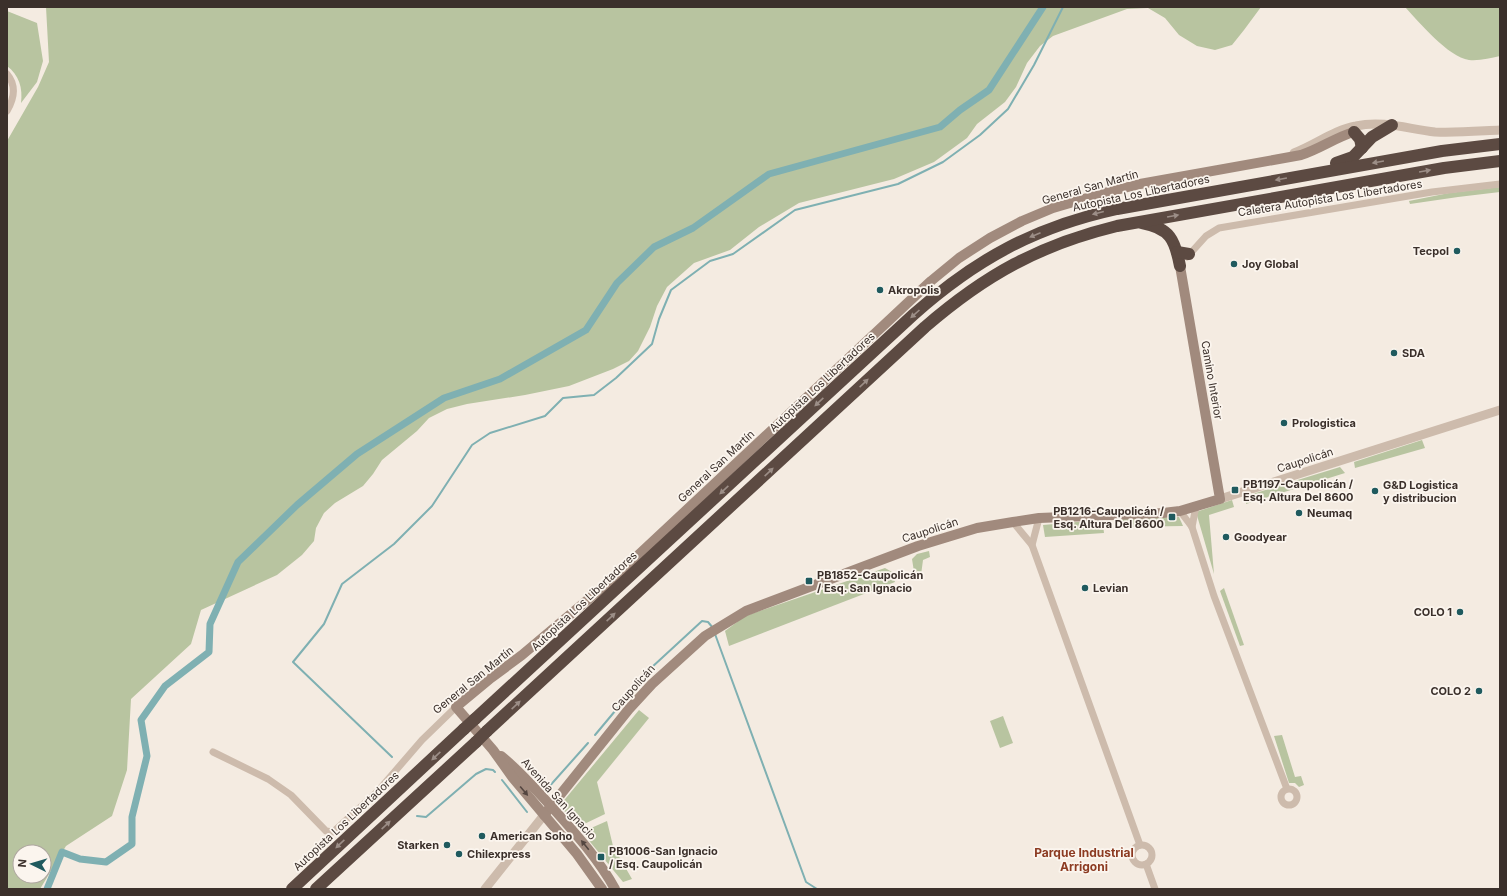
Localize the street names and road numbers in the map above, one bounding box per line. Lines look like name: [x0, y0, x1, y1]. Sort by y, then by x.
street label: General San Martín: [1040, 167, 1140, 207]
street label: Autopista Los Libertadores: [1071, 172, 1211, 214]
street label: Caletera Autopista Los Libertadores: [1237, 176, 1423, 219]
street label: Autopista Los Libertadores: [766, 329, 878, 435]
street label: Camino Interior: [1198, 339, 1226, 421]
street label: General San Martín: [675, 427, 757, 505]
street label: Caupolicán: [1275, 444, 1335, 476]
street label: Caupolicán: [900, 514, 960, 546]
street label: Autopista Los Libertadores: [528, 548, 640, 654]
street label: General San Martín: [430, 643, 516, 717]
street label: Caupolicán: [608, 662, 658, 714]
street label: Avenida San Ignacio: [519, 755, 600, 843]
street label: Autopista Los Libertadores: [290, 768, 402, 874]

